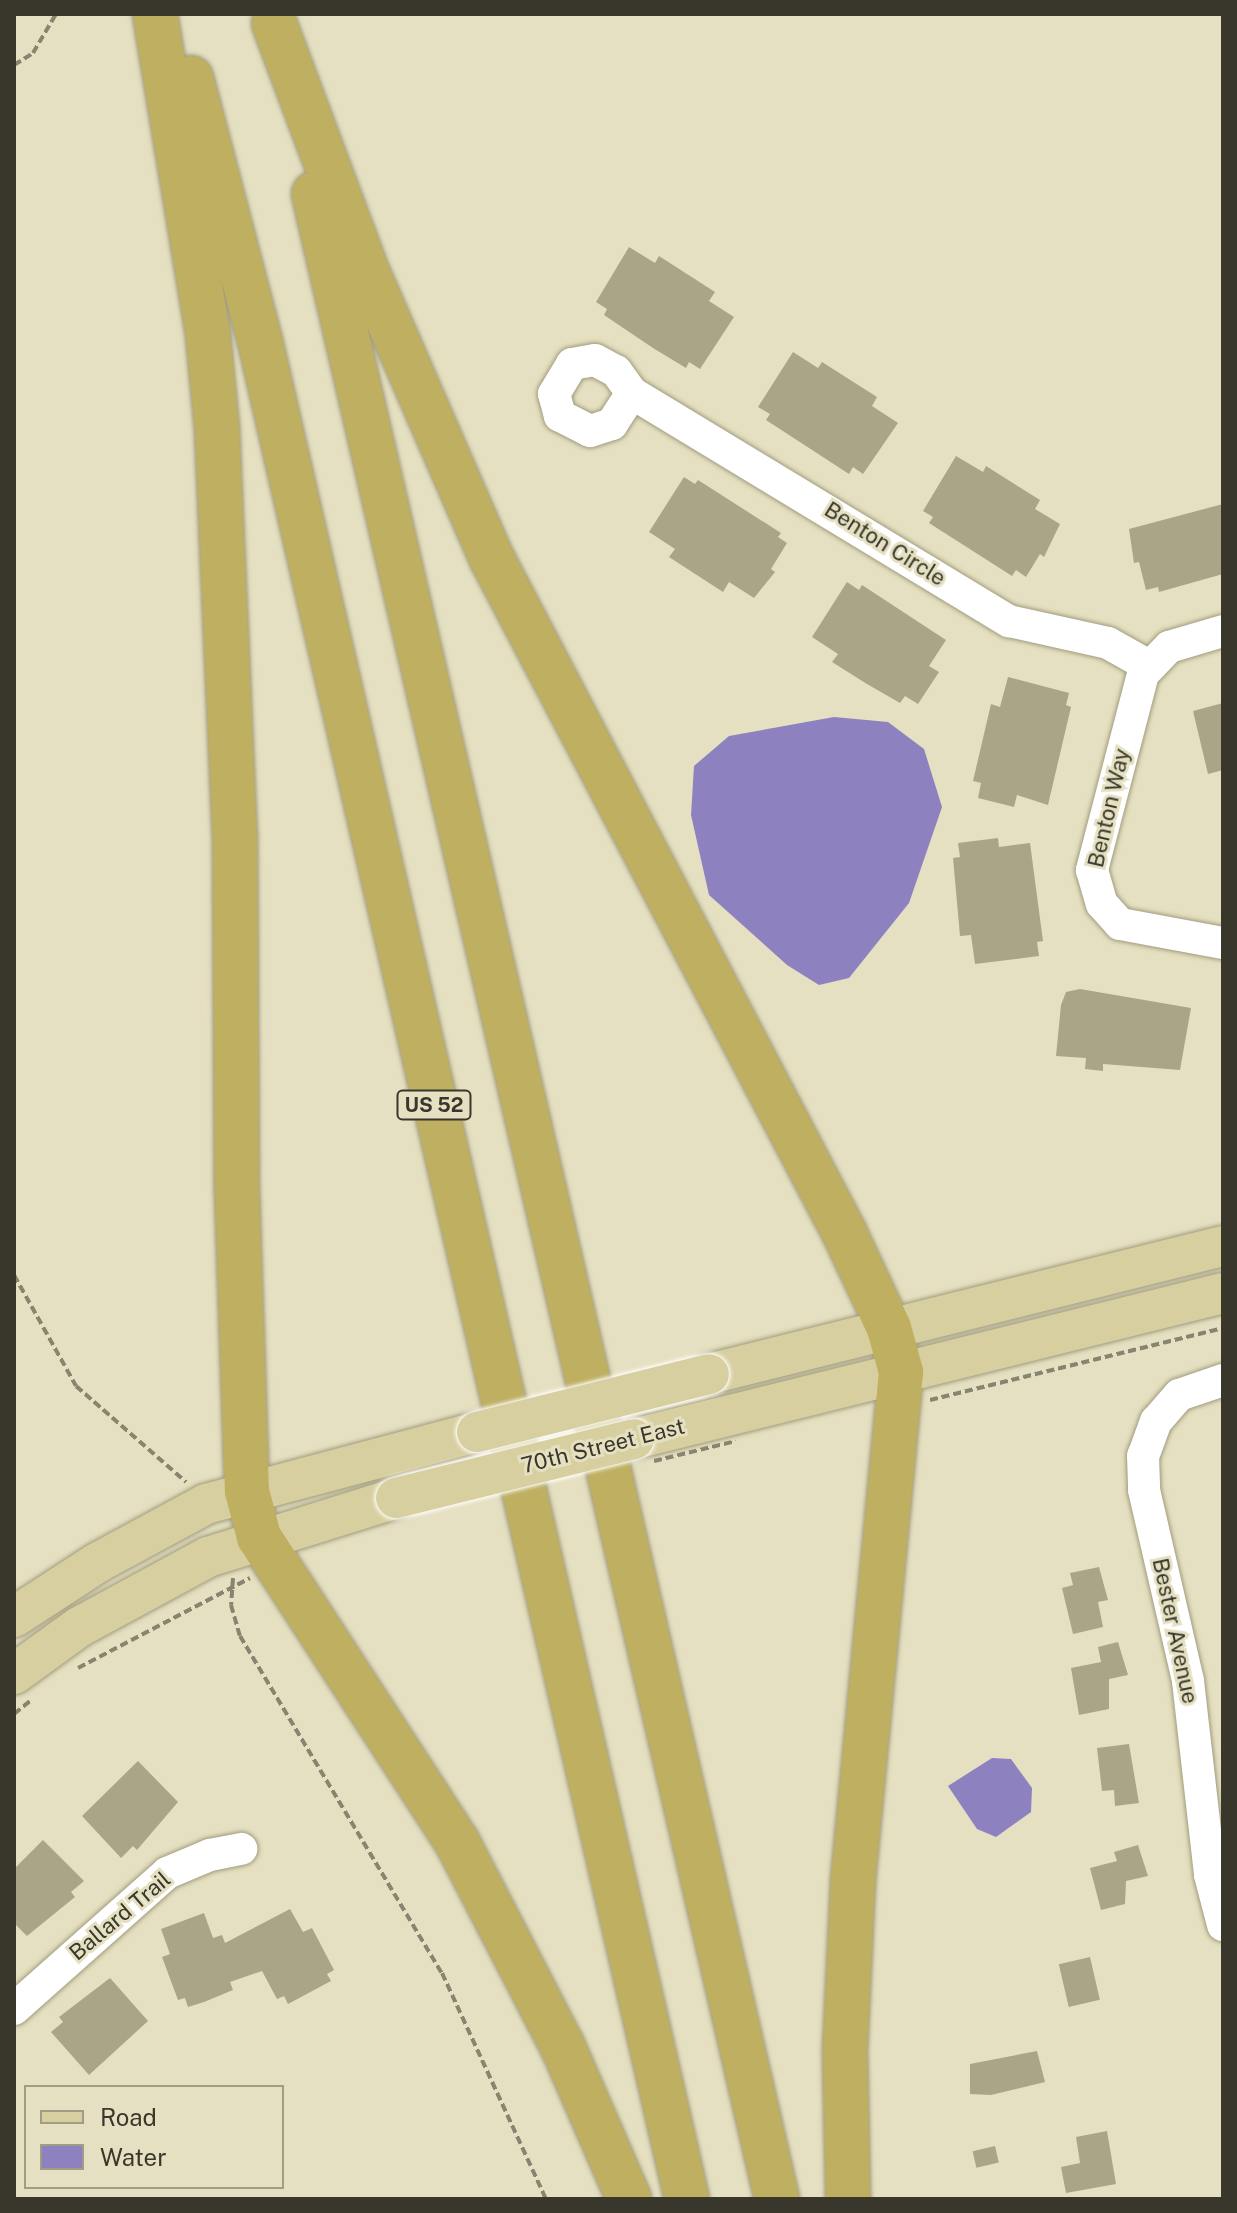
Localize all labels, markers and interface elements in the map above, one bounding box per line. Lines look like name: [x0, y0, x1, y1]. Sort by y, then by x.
street label: Benton Circle: [820, 496, 950, 592]
street label: Benton Way: [1082, 746, 1136, 870]
road number: US 52: [396, 1089, 472, 1121]
street label: 70th Street East: [519, 1413, 687, 1479]
street label: Bester Avenue: [1147, 1556, 1203, 1706]
street label: Ballard Trail: [64, 1866, 176, 1966]
legend: [24, 2085, 284, 2189]
text: Road: [100, 2103, 157, 2131]
text: Water: [100, 2143, 167, 2171]

